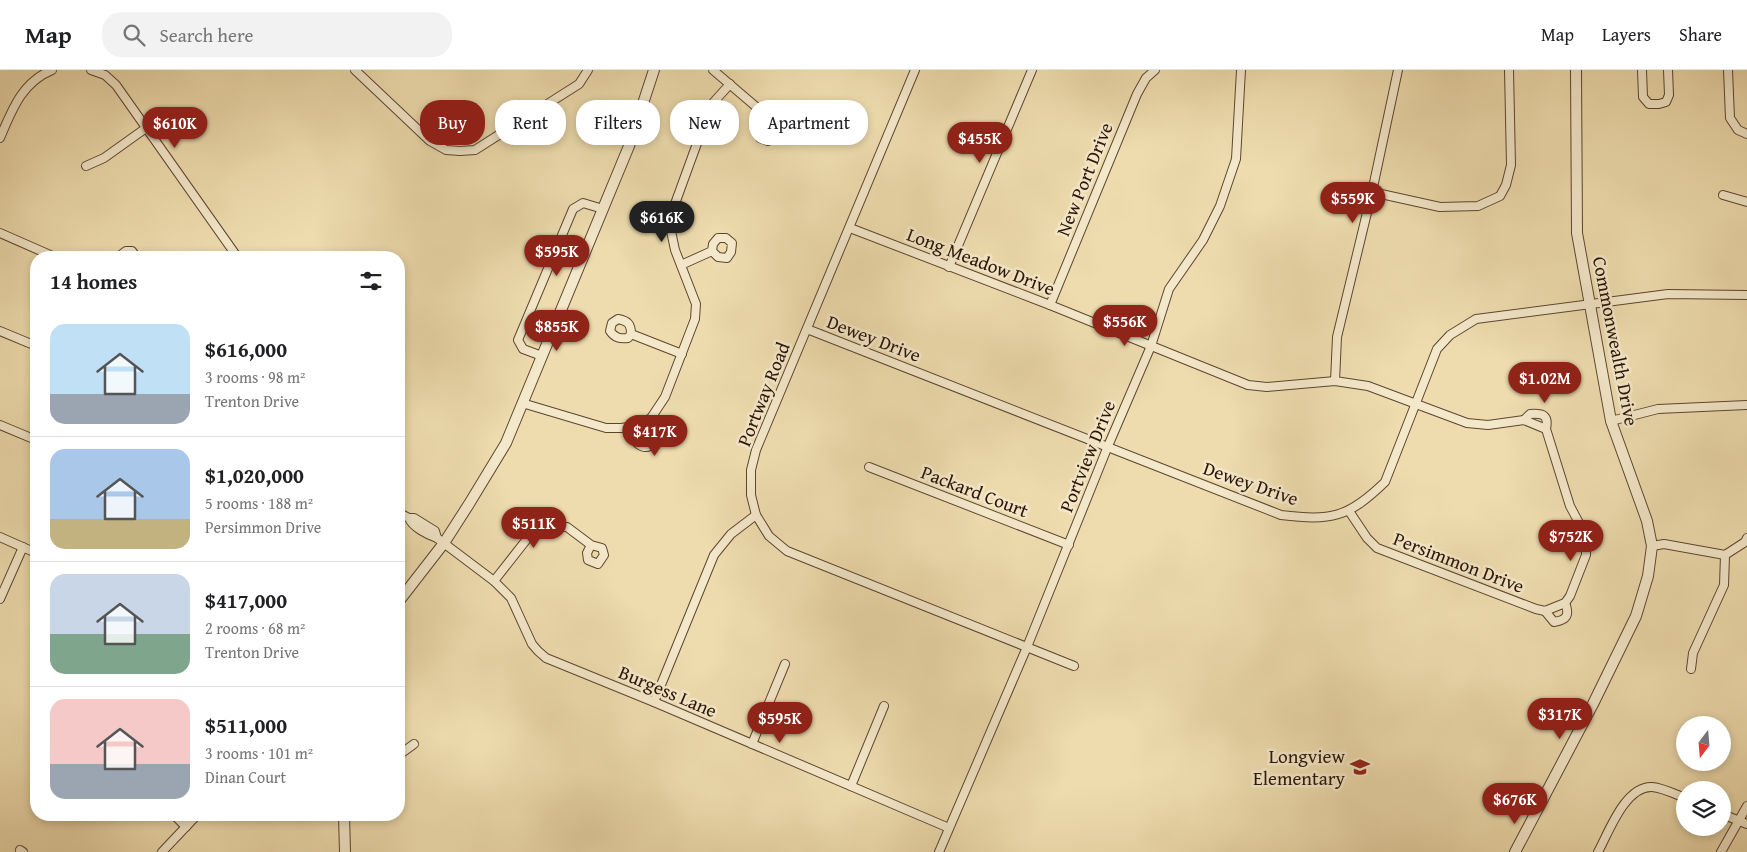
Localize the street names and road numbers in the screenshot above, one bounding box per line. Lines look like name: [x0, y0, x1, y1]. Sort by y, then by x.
street label: New Port Drive: [1048, 118, 1120, 240]
street label: Long Meadow Drive: [903, 220, 1059, 302]
street label: Commonwealth Drive: [1586, 254, 1646, 428]
street label: Dewey Drive: [823, 307, 925, 369]
street label: Portway Road: [729, 337, 797, 450]
street label: Portview Drive: [1052, 396, 1122, 516]
street label: Dewey Drive: [1200, 454, 1302, 512]
street label: Packard Court: [917, 458, 1033, 524]
street label: Persimmon Drive: [1390, 524, 1529, 600]
street label: Burgess Lane: [615, 658, 722, 724]

